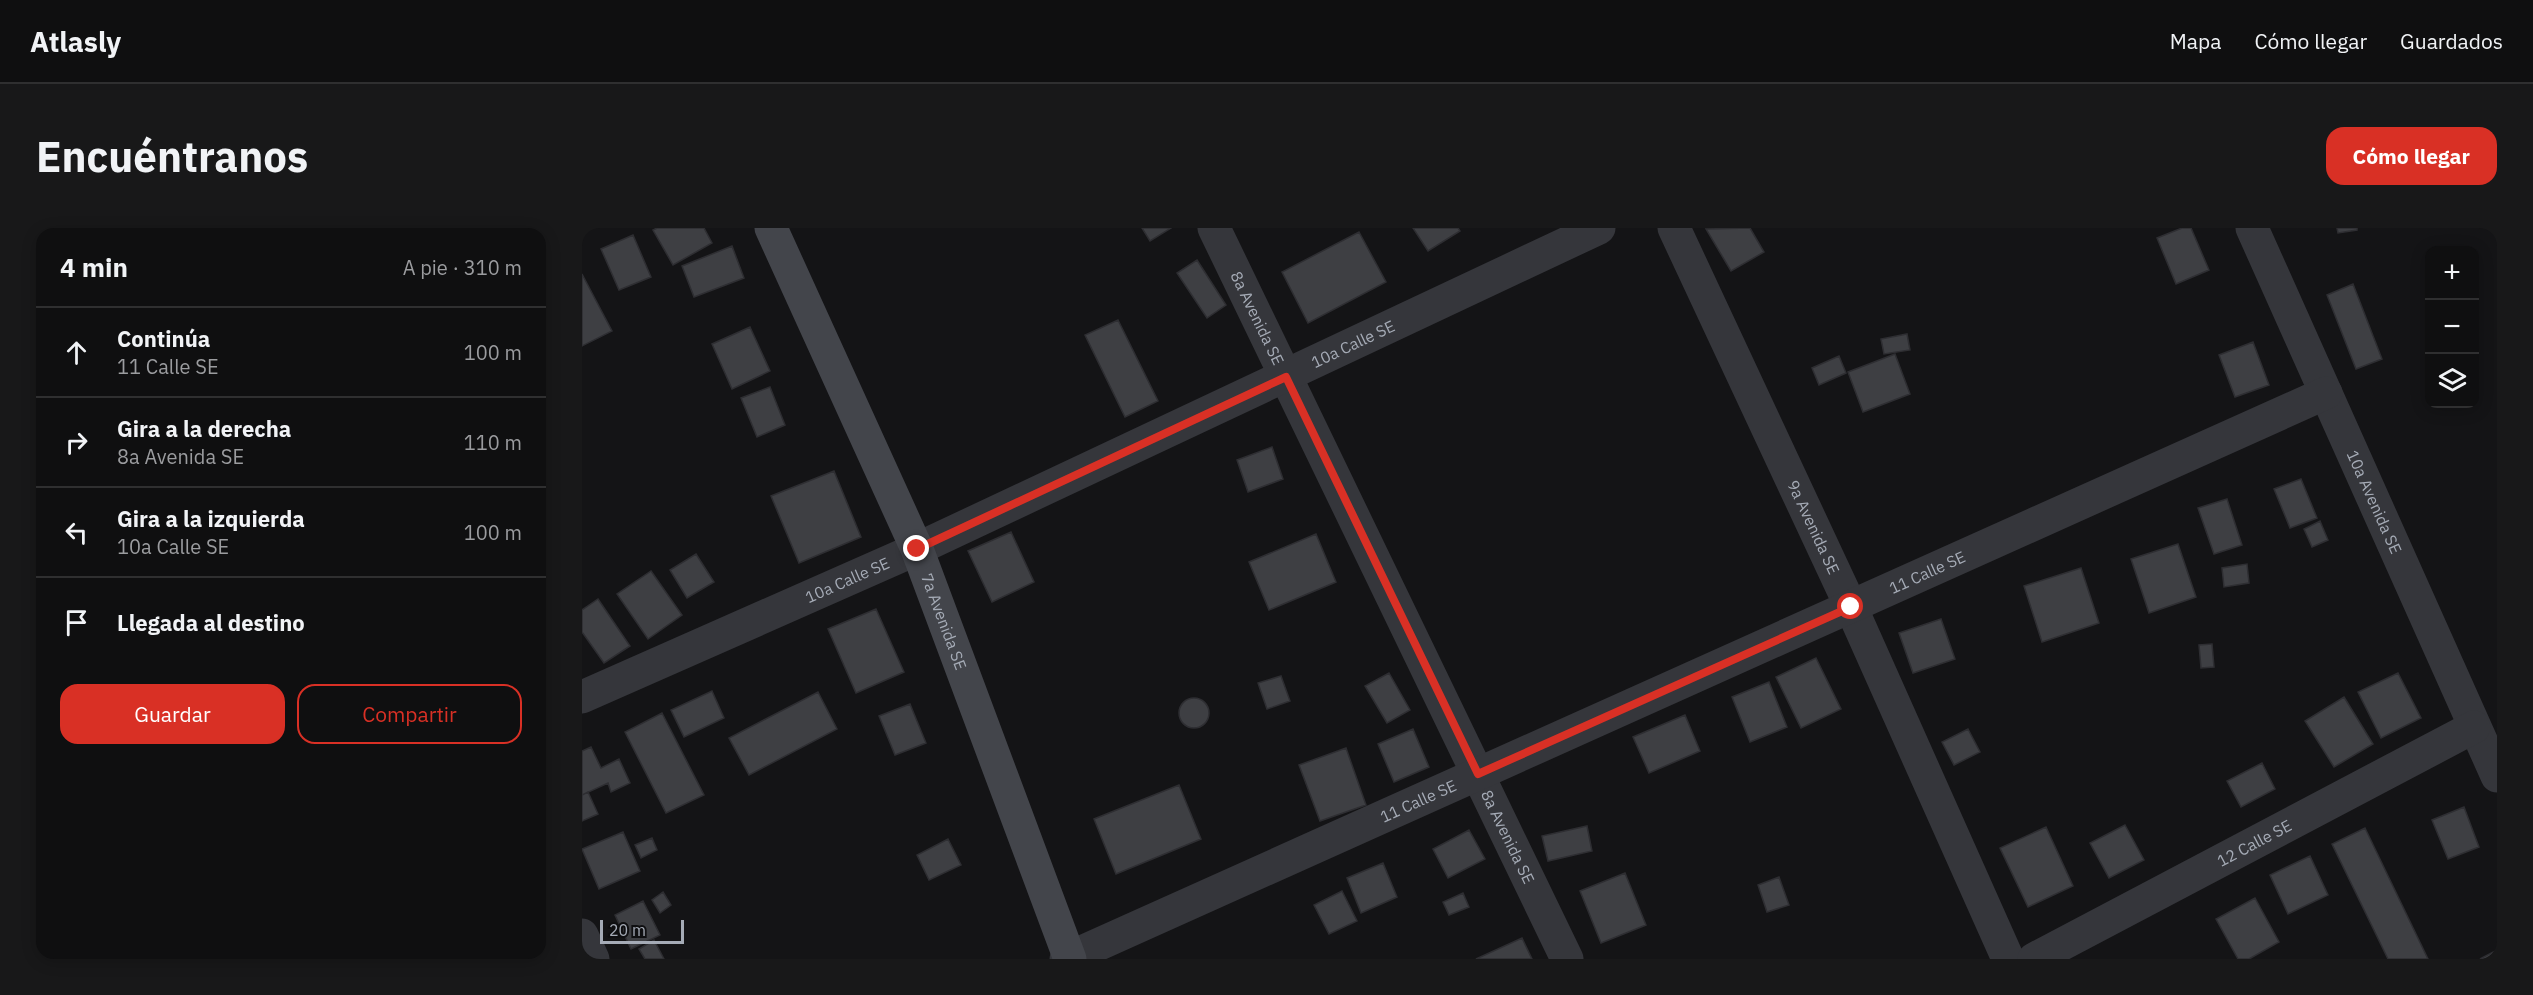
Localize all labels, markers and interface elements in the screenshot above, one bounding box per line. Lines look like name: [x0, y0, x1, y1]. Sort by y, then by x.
text: Atlasly: [30, 23, 121, 60]
text: Mapa: [2170, 27, 2221, 55]
text: Cómo llegar: [2254, 27, 2367, 55]
text: Guardados: [2400, 27, 2503, 55]
button: Cómo llegar: [2326, 127, 2497, 185]
text: Encuéntranos: [36, 129, 308, 184]
map controls: [2425, 246, 2479, 408]
button: +: [2425, 246, 2479, 300]
text: 4 min: [60, 250, 128, 284]
text: A pie · 310 m: [403, 254, 522, 281]
street label: 8a Avenida SE: [1226, 268, 1289, 368]
button: −: [2425, 300, 2479, 354]
street label: 10a Calle SE: [1308, 316, 1398, 372]
text: Continúa: [117, 324, 210, 353]
icon: ahead: [60, 336, 93, 369]
text: 100 m: [464, 339, 522, 366]
text: 11 Calle SE: [117, 353, 219, 380]
button: layers: [2425, 354, 2479, 408]
text: Gira a la derecha: [117, 414, 291, 443]
icon: right: [60, 426, 93, 459]
text: 110 m: [464, 429, 522, 456]
text: 8a Avenida SE: [117, 443, 244, 470]
street label: 10a Avenida SE: [2343, 447, 2406, 557]
street label: 9a Avenida SE: [1783, 477, 1844, 577]
text: Gira a la izquierda: [117, 504, 305, 533]
icon: left: [60, 516, 93, 549]
text: 100 m: [464, 519, 522, 546]
text: 10a Calle SE: [117, 533, 229, 560]
route end: [903, 535, 929, 561]
street label: 11 Calle SE: [1886, 546, 1968, 598]
street label: 10a Calle SE: [802, 553, 892, 607]
street label: 7a Avenida SE: [917, 570, 971, 673]
route start: [1837, 593, 1863, 619]
icon: arrive: [60, 606, 93, 639]
text: Llegada al destino: [117, 608, 305, 637]
button: Guardar: [60, 684, 285, 744]
button: Compartir: [297, 684, 522, 744]
street label: 11 Calle SE: [1377, 775, 1459, 827]
street label: 8a Avenida SE: [1477, 787, 1539, 887]
street label: 12 Calle SE: [2214, 815, 2295, 871]
scale bar: [600, 917, 684, 944]
text: 20 m: [609, 920, 646, 940]

